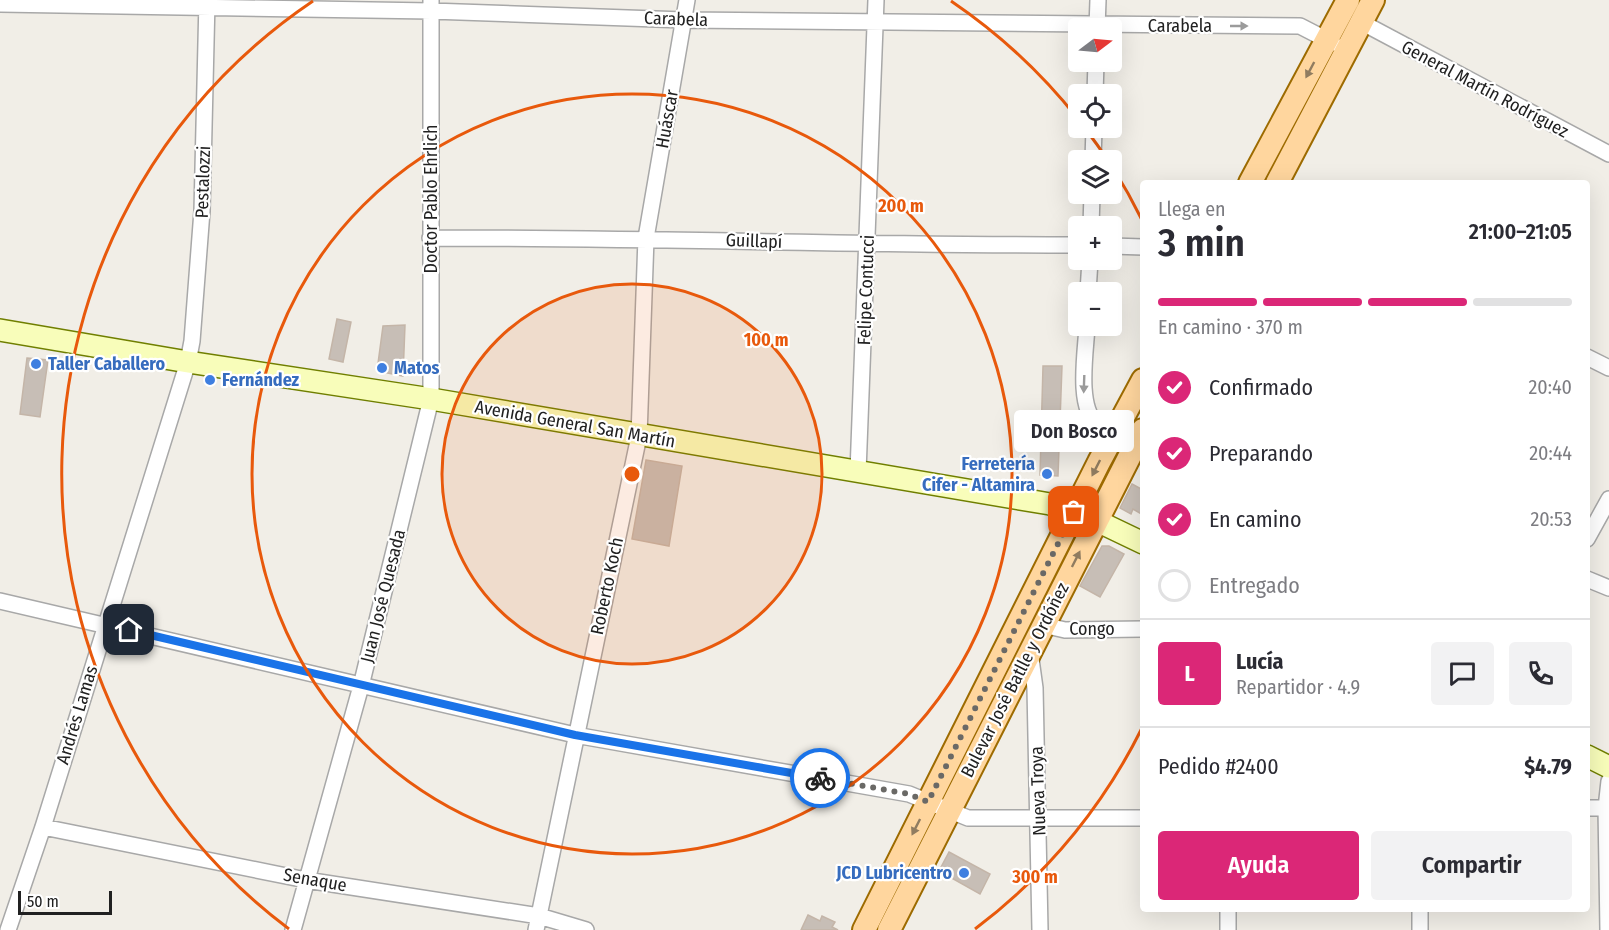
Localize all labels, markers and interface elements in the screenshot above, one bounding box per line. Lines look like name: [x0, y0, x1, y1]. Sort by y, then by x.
street label: Carabela: [643, 7, 709, 31]
street label: Carabela: [1148, 15, 1212, 37]
north arrow: [1068, 18, 1122, 72]
map controls: [1068, 18, 1122, 336]
one-way arrow: [1230, 21, 1249, 31]
street label: General Martín Rodríguez: [1398, 36, 1572, 142]
one-way arrow: [1305, 62, 1315, 79]
button: locate: [1068, 84, 1122, 138]
street label: Huáscar: [651, 87, 683, 150]
street label: Doctor Pablo Ehrlich: [420, 124, 442, 274]
street label: Pestalozzi: [191, 145, 215, 219]
button: layers: [1068, 150, 1122, 204]
text: 200 m: [877, 195, 924, 217]
text: Llega en: [1158, 197, 1226, 221]
button: +: [1068, 216, 1122, 270]
text: 21:00–21:05: [1469, 218, 1572, 245]
text: 3 min: [1158, 220, 1245, 266]
street label: Guillapí: [725, 229, 783, 253]
street label: Felipe Contucci: [853, 234, 879, 346]
button: −: [1068, 282, 1122, 336]
text: En camino · 370 m: [1158, 315, 1303, 339]
text: 100 m: [744, 329, 788, 351]
place label: Taller Caballero: [48, 353, 165, 375]
marker: Taller Caballero: [29, 357, 43, 371]
place label: Matos: [394, 357, 440, 379]
marker: Matos: [375, 361, 389, 375]
place label: Fernández: [222, 369, 300, 391]
icon: check: [1158, 371, 1191, 404]
marker: Fernández: [203, 373, 217, 387]
one-way arrow: [1080, 374, 1089, 393]
text: Confirmado: [1209, 374, 1313, 401]
text: 20:40: [1529, 375, 1572, 399]
street label: Avenida General San Martín: [473, 396, 677, 452]
callout: Don Bosco: [1014, 410, 1134, 452]
text: Don Bosco: [1031, 419, 1117, 443]
icon: check: [1158, 437, 1191, 470]
text: Preparando: [1209, 440, 1313, 467]
text: 20:44: [1529, 441, 1572, 465]
place label: Ferretería Cifer - Altamira: [922, 453, 1035, 496]
one-way arrow: [1091, 460, 1100, 477]
centre of rings: [622, 464, 642, 484]
marker: Ferretería Cifer - Altamira: [1040, 467, 1054, 481]
pin: [1048, 486, 1099, 537]
icon: bag: [1057, 495, 1090, 528]
icon: check: [1158, 503, 1191, 536]
text: En camino: [1209, 506, 1301, 533]
text: 20:53: [1530, 507, 1572, 531]
street label: Juan José Quesada: [356, 527, 410, 665]
street label: Roberto Koch: [586, 535, 628, 637]
one-way arrow: [1071, 550, 1080, 567]
text: Entregado: [1209, 572, 1300, 599]
street label: Bulevar José Batlle y Ordóñez: [956, 579, 1074, 781]
pin: [103, 604, 154, 655]
icon: home: [112, 613, 145, 646]
street label: Congo: [1069, 618, 1115, 640]
button: chat: [1431, 642, 1494, 705]
button: phone: [1509, 642, 1572, 705]
text: Lucía: [1236, 648, 1284, 675]
text: L: [1184, 660, 1195, 687]
street label: Andrés Lamas: [52, 663, 103, 767]
text: Repartidor · 4.9: [1236, 675, 1360, 699]
street label: Nueva Troya: [1025, 746, 1051, 836]
courier: [790, 748, 850, 808]
text: Pedido #2400: [1158, 753, 1279, 780]
text: $4.79: [1524, 753, 1572, 780]
icon: bike: [804, 762, 837, 795]
one-way arrow: [911, 818, 921, 835]
button: Ayuda: [1158, 831, 1359, 900]
button: Compartir: [1371, 831, 1572, 900]
place label: JCD Lubricentro: [835, 862, 952, 884]
street label: Senaque: [282, 864, 349, 896]
marker: JCD Lubricentro: [957, 866, 971, 880]
text: 300 m: [1011, 866, 1058, 888]
scale bar: [18, 888, 112, 916]
text: 50 m: [27, 892, 59, 911]

